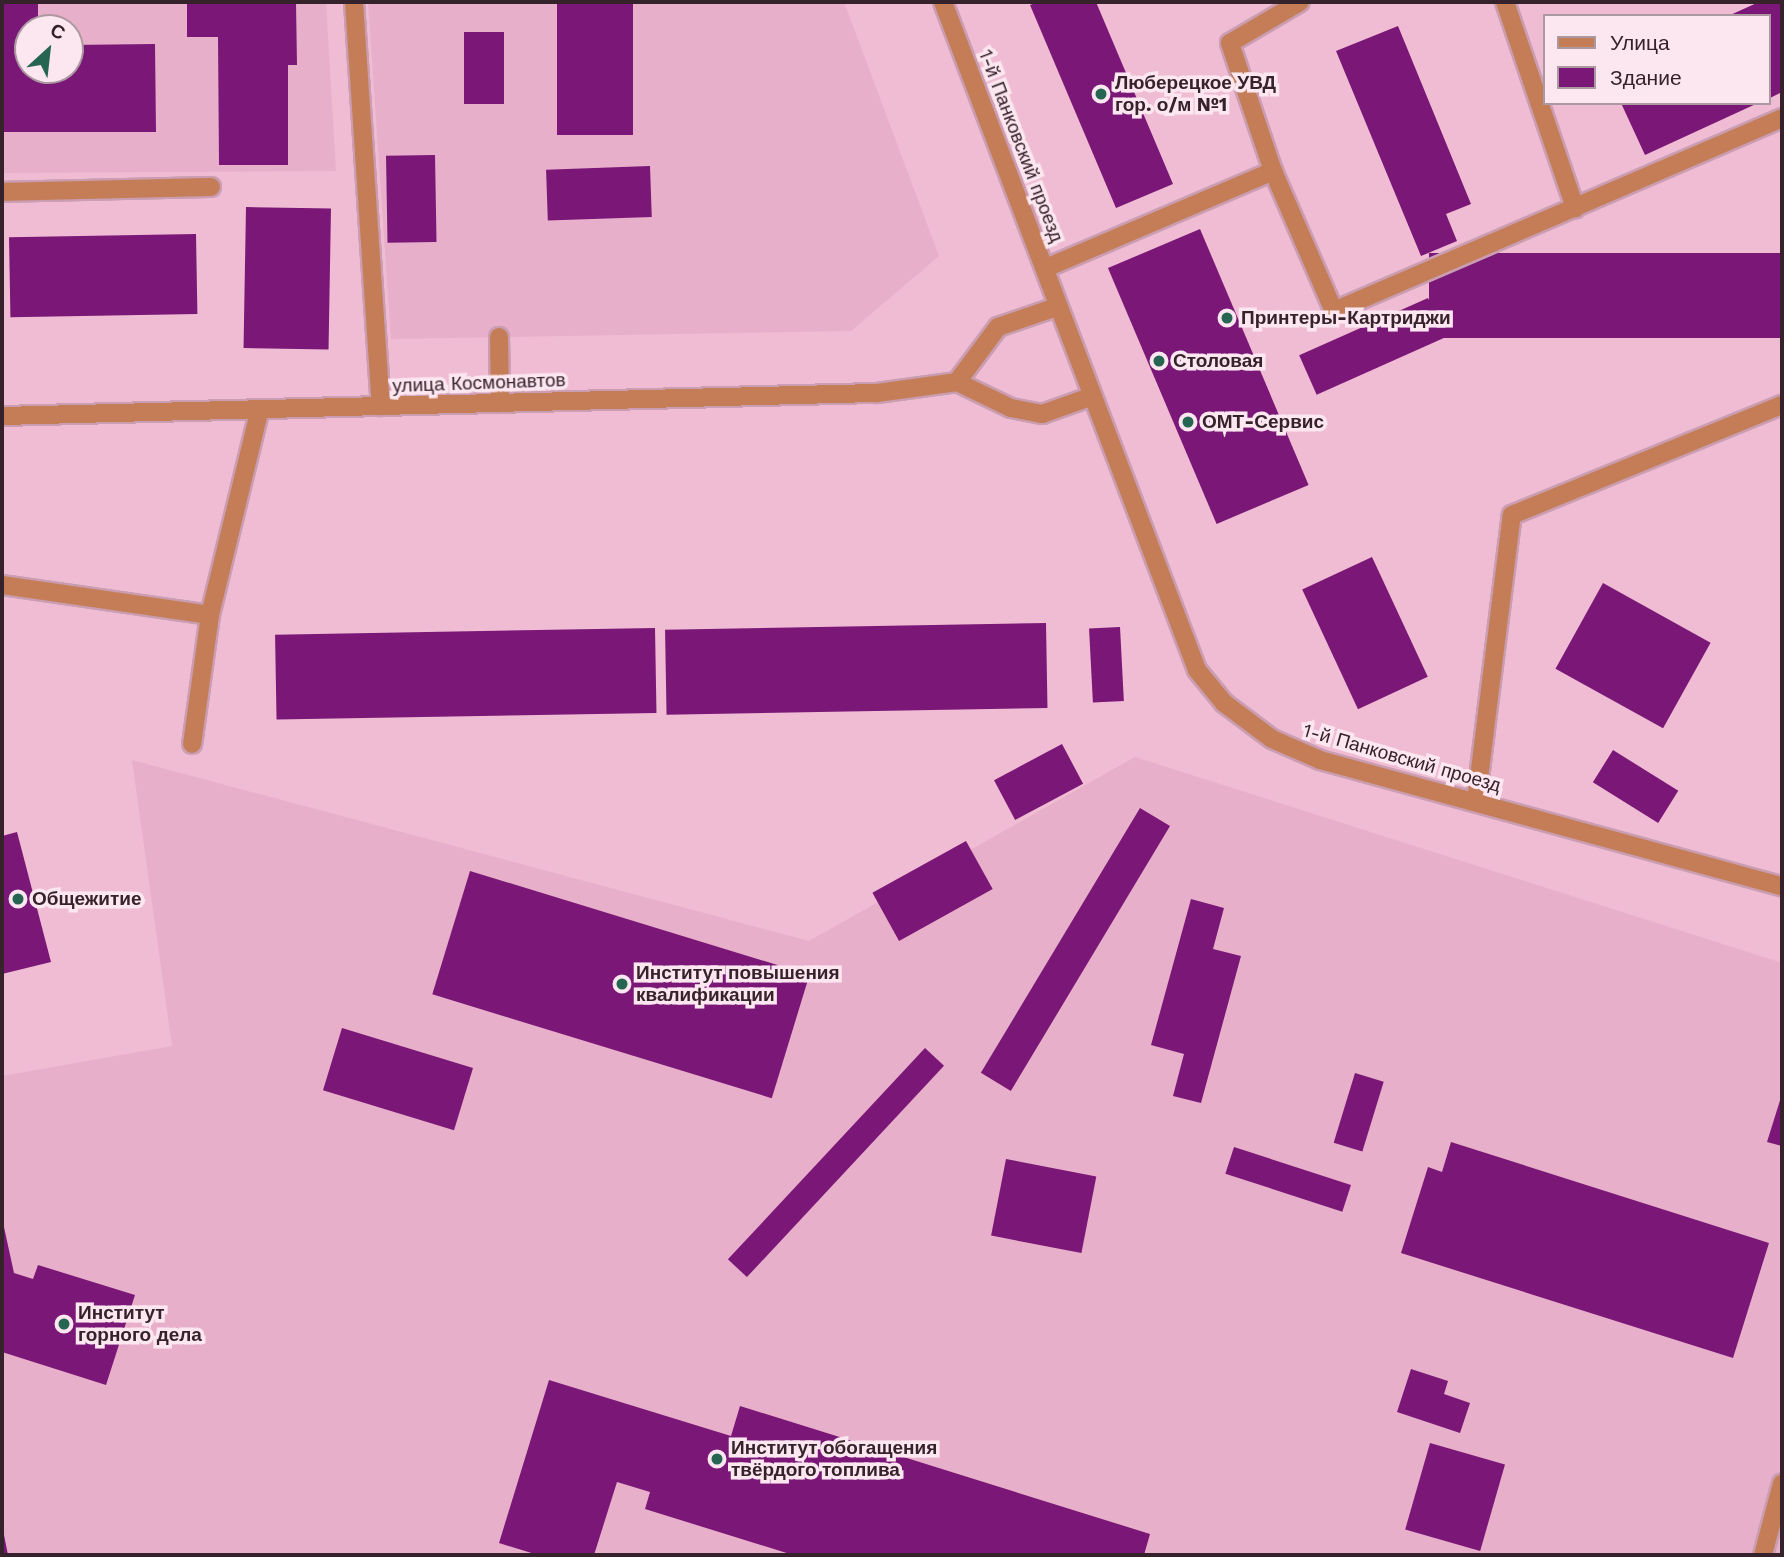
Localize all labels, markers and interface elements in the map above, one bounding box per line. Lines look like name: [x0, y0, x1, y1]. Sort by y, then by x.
north arrow: [14, 14, 84, 84]
legend: [1542, 14, 1770, 105]
text: С: [47, 18, 69, 45]
text: Улица: [1610, 30, 1670, 55]
street label: 1-й Панковский проезд: [974, 47, 1068, 245]
text: Здание: [1610, 65, 1682, 90]
place label: Люберецкое УВД гор. о/м №1: [1115, 72, 1276, 116]
marker: Люберецкое УВД гор. о/м №1: [1093, 86, 1109, 102]
place label: Принтеры-Картриджи: [1241, 307, 1451, 329]
marker: Принтеры-Картриджи: [1219, 310, 1235, 326]
place label: Столовая: [1173, 350, 1263, 372]
marker: Столовая: [1151, 353, 1167, 369]
street label: улица Космонавтов: [392, 369, 566, 397]
place label: ОМТ-Сервис: [1202, 411, 1324, 433]
marker: ОМТ-Сервис: [1180, 414, 1196, 430]
street label: 1-й Панковский проезд: [1301, 719, 1503, 797]
place label: Общежитие: [32, 888, 142, 910]
marker: Общежитие: [10, 891, 26, 907]
place label: Институт повышения квалификации: [636, 962, 840, 1006]
marker: Институт повышения квалификации: [614, 976, 630, 992]
place label: Институт горного дела: [78, 1302, 202, 1346]
marker: Институт горного дела: [56, 1316, 72, 1332]
place label: Институт обогащения твёрдого топлива: [731, 1437, 937, 1481]
marker: Институт обогащения твёрдого топлива: [709, 1451, 725, 1467]

